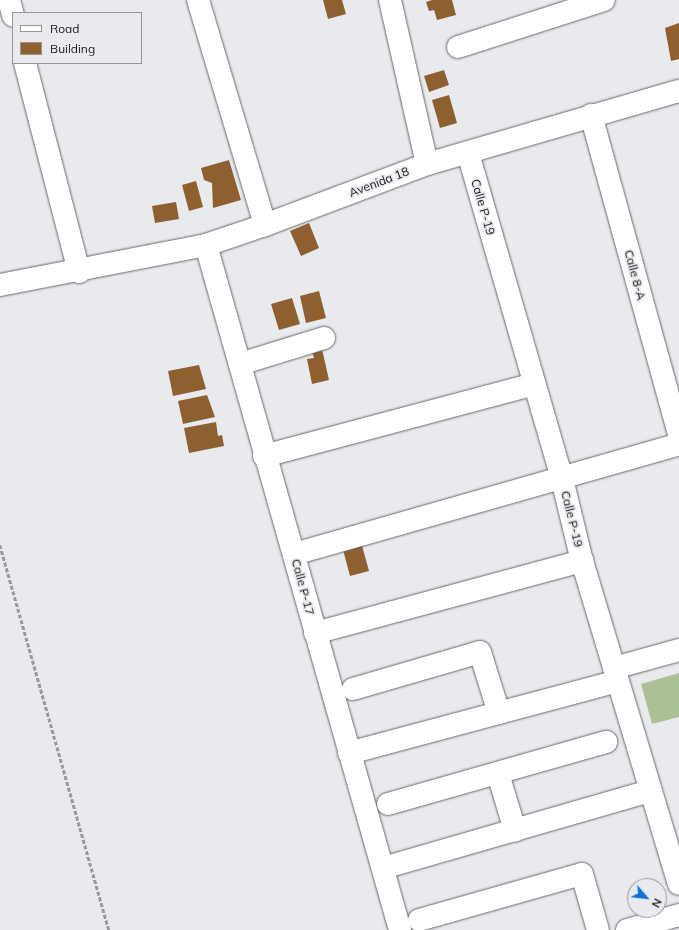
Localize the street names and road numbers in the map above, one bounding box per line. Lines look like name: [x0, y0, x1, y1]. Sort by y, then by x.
street label: Avenida 18: [347, 164, 411, 200]
street label: Calle P-19: [468, 177, 498, 237]
street label: Calle 8-A: [621, 248, 649, 302]
street label: Calle P-19: [558, 489, 586, 549]
street label: Calle P-17: [289, 557, 317, 617]

